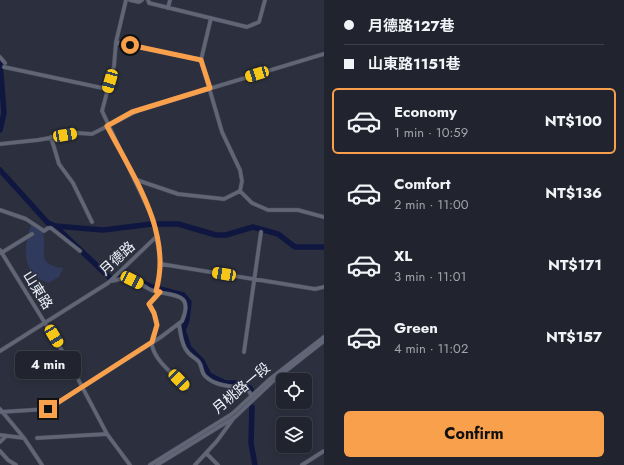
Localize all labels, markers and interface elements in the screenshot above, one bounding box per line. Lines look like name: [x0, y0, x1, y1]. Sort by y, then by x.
text: 月德路127巷: [368, 15, 455, 37]
route start: [121, 36, 139, 54]
text: 山東路1151巷: [368, 53, 461, 75]
car: [244, 65, 270, 83]
car: [101, 68, 119, 94]
text: Economy: [394, 101, 457, 123]
icon: car: [346, 103, 382, 139]
text: NT$100: [545, 110, 602, 132]
text: 1 min · 10:59: [394, 123, 468, 142]
car: [52, 127, 78, 143]
text: Comfort: [394, 173, 451, 195]
icon: car: [346, 175, 382, 211]
text: NT$136: [545, 182, 602, 204]
text: 2 min · 11:00: [394, 195, 469, 214]
street label: 月德路: [95, 236, 139, 280]
text: XL: [394, 245, 412, 267]
icon: car: [346, 247, 382, 283]
text: NT$171: [548, 254, 602, 276]
car: [211, 266, 237, 282]
street label: 山東路: [18, 267, 58, 313]
text: 3 min · 11:01: [394, 267, 466, 286]
car: [119, 269, 145, 291]
text: Green: [394, 317, 438, 339]
icon: car: [346, 319, 382, 355]
car: [43, 323, 65, 349]
text: NT$157: [546, 326, 602, 348]
text: 4 min · 11:02: [394, 339, 468, 358]
callout: 4 min: [15, 351, 81, 379]
text: 4 min: [31, 355, 65, 374]
street label: 月桃路一段: [208, 358, 274, 418]
car: [166, 367, 192, 393]
map controls: [276, 373, 312, 453]
button: locate: [276, 373, 312, 409]
route end: [39, 400, 57, 418]
button: Confirm: [344, 411, 604, 457]
button: layers: [276, 417, 312, 453]

